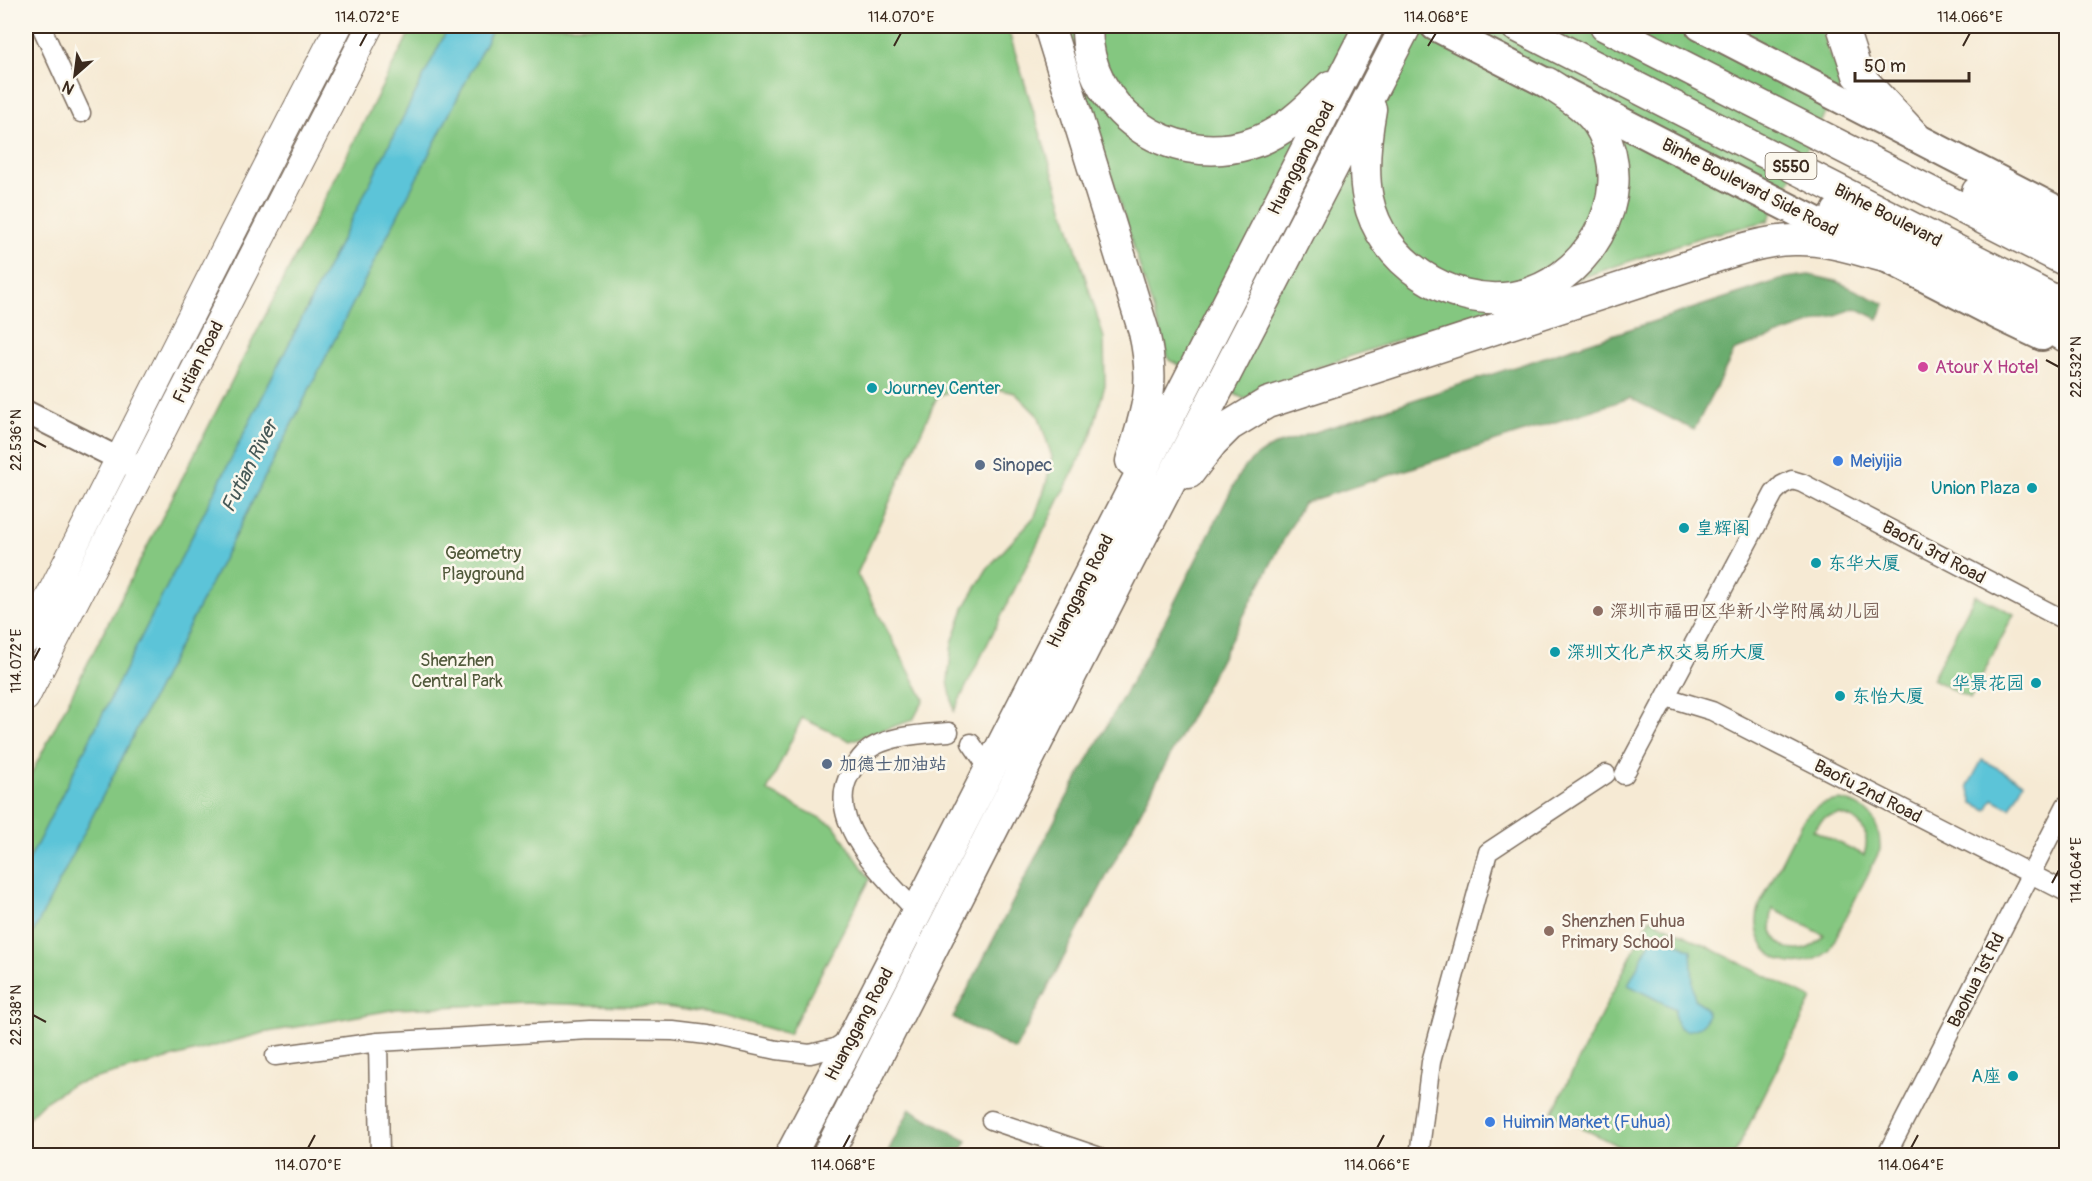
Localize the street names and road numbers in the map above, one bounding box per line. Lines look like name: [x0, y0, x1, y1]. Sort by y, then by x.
street label: Huanggang Road: [1263, 97, 1340, 219]
street label: Binhe Boulevard Side Road: [1658, 133, 1842, 242]
road number: S550: [1766, 153, 1816, 179]
street label: Binhe Boulevard: [1830, 178, 1946, 252]
street label: Futian Road: [168, 317, 229, 407]
street label: Baofu 3rd Road: [1878, 516, 1989, 589]
street label: Huanggang Road: [1042, 530, 1119, 652]
street label: Baofu 2nd Road: [1810, 754, 1926, 828]
street label: Baohua 1st Rd: [1943, 929, 2010, 1032]
street label: Huanggang Road: [820, 964, 899, 1085]

